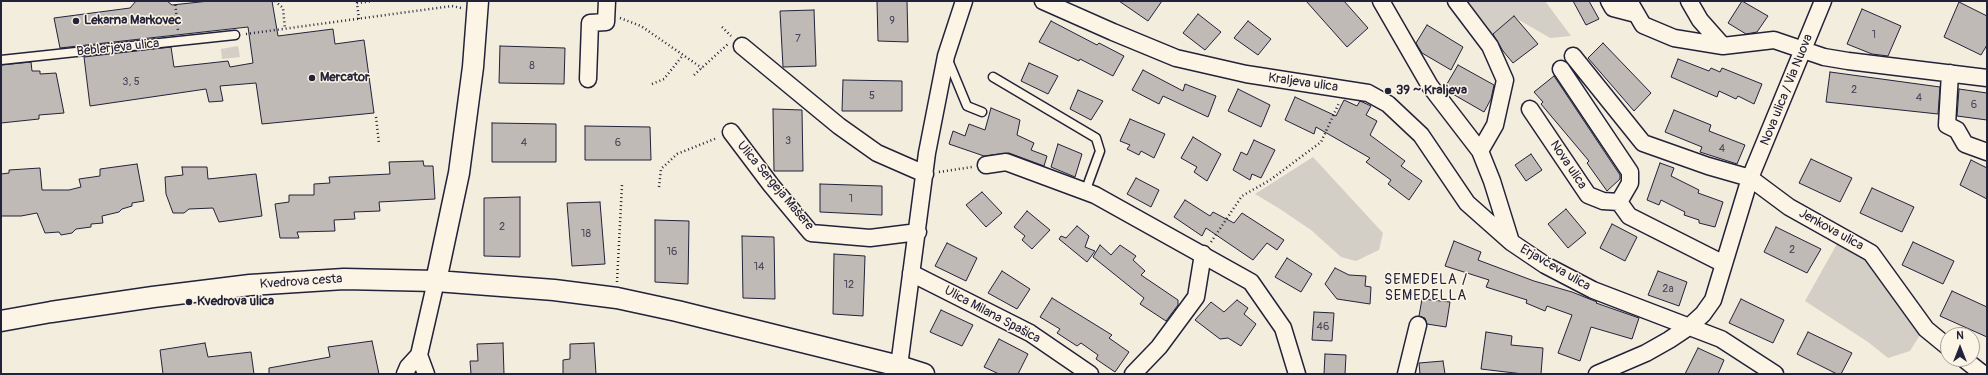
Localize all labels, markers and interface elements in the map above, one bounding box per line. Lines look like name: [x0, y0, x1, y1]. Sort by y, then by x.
place label: Lekarna Markovec: [84, 13, 181, 29]
house number: 9: [889, 14, 895, 28]
marker: Lekarna Markovec: [71, 16, 81, 26]
house number: 1: [1872, 28, 1876, 42]
house number: 7: [795, 32, 801, 46]
street label: Nova ulica / Via Nuova: [1758, 32, 1816, 148]
street label: Beblerjeva ulica: [76, 36, 160, 60]
house number: 8: [529, 59, 535, 73]
place label: Mercator: [320, 70, 370, 86]
street label: Kraljeva ulica: [1267, 70, 1339, 96]
marker: Mercator: [307, 73, 317, 83]
house number: 3, 5: [122, 75, 140, 89]
place label: 39 ~ Kraljeva: [1396, 83, 1467, 99]
house number: 2: [1851, 83, 1857, 97]
marker: 39 ~ Kraljeva: [1383, 86, 1393, 96]
house number: 5: [869, 89, 875, 103]
house number: 4: [1916, 91, 1922, 105]
house number: 6: [1971, 98, 1977, 112]
house number: 3: [785, 134, 791, 148]
house number: 4: [521, 136, 527, 150]
house number: 6: [615, 136, 621, 150]
street label: Ulica Sergeja Mašere: [733, 138, 817, 234]
street label: Nova ulica: [1546, 138, 1590, 192]
house number: 4: [1719, 142, 1725, 156]
house number: 1: [849, 192, 853, 206]
street label: Jenkova ulica: [1796, 206, 1866, 254]
house number: 2: [499, 220, 505, 234]
house number: 18: [581, 227, 591, 241]
street label: Erjavčeva ulica: [1517, 242, 1593, 294]
house number: 2: [1789, 243, 1795, 257]
house number: 16: [667, 245, 677, 259]
house number: 14: [754, 260, 764, 274]
street label: Kvedrova cesta: [259, 271, 343, 293]
district label: SEMEDELA / SEMEDELLA: [1384, 272, 1468, 304]
house number: 12: [844, 278, 854, 292]
house number: 2a: [1662, 282, 1674, 296]
street label: Ulica Milana Spašica: [941, 283, 1043, 347]
place label: Kvedrova ulica: [197, 294, 274, 310]
marker: Kvedrova ulica: [184, 297, 194, 307]
house number: 46: [1317, 320, 1329, 334]
north arrow: [1940, 327, 1980, 367]
text: N: [1956, 329, 1964, 342]

